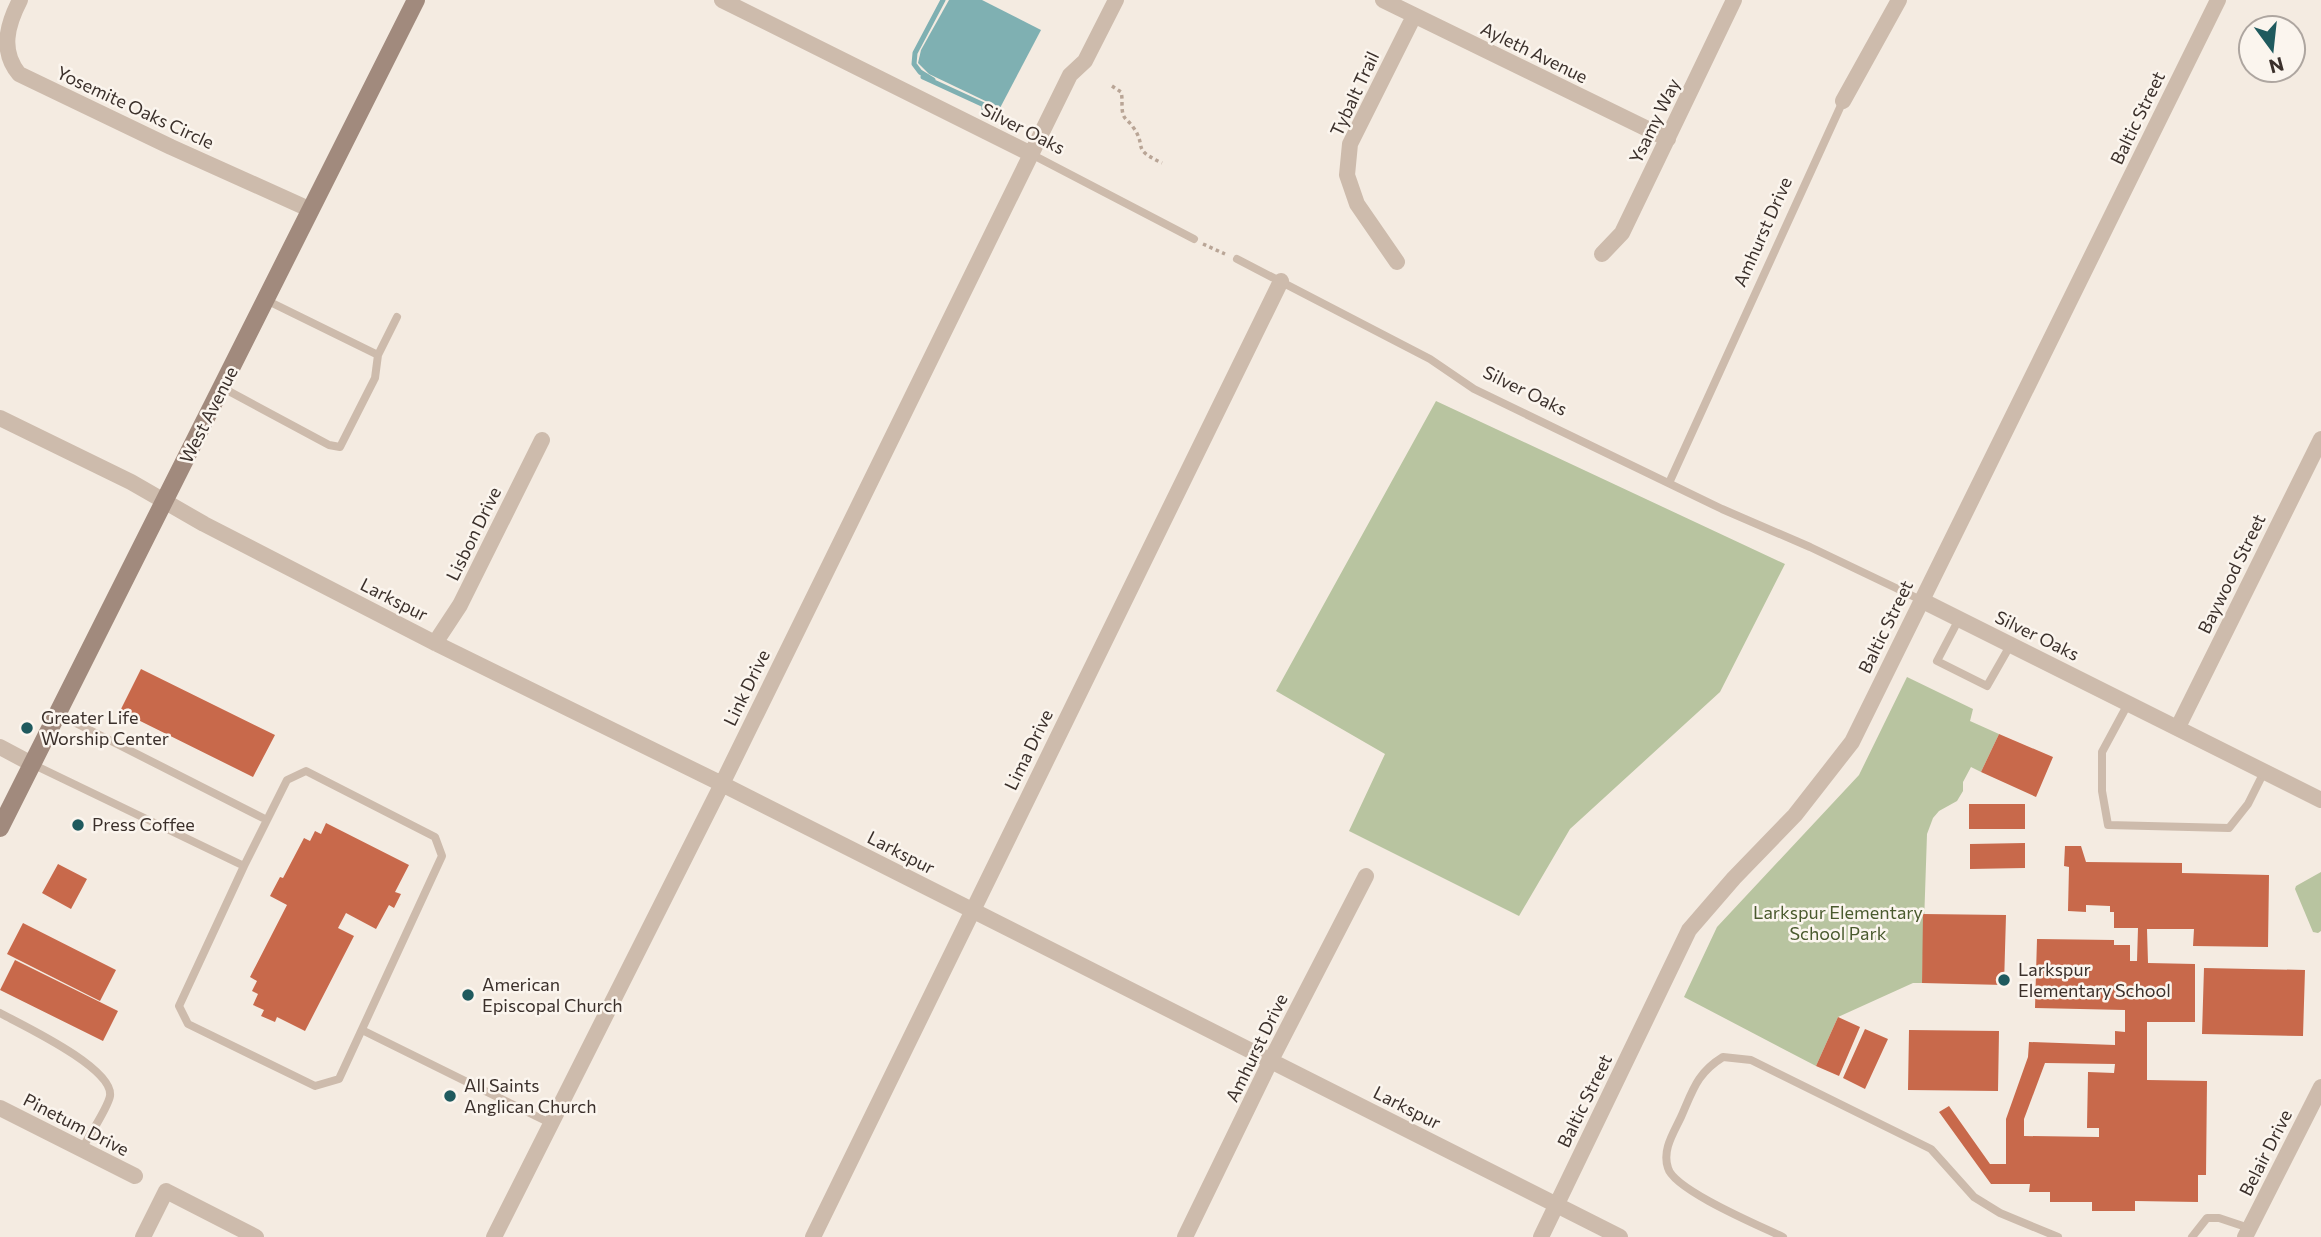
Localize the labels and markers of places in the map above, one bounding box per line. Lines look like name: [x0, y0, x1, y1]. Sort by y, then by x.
place label: Greater Life Worship Center: [41, 706, 169, 749]
marker: Greater Life Worship Center: [19, 720, 35, 736]
place label: Press Coffee: [92, 813, 195, 835]
marker: Press Coffee: [70, 817, 86, 833]
place label: Larkspur Elementary School: [2018, 958, 2171, 1001]
marker: Larkspur Elementary School: [1996, 972, 2012, 988]
place label: American Episcopal Church: [482, 973, 623, 1016]
marker: American Episcopal Church: [460, 987, 476, 1003]
place label: All Saints Anglican Church: [464, 1074, 597, 1117]
marker: All Saints Anglican Church: [442, 1088, 458, 1104]

